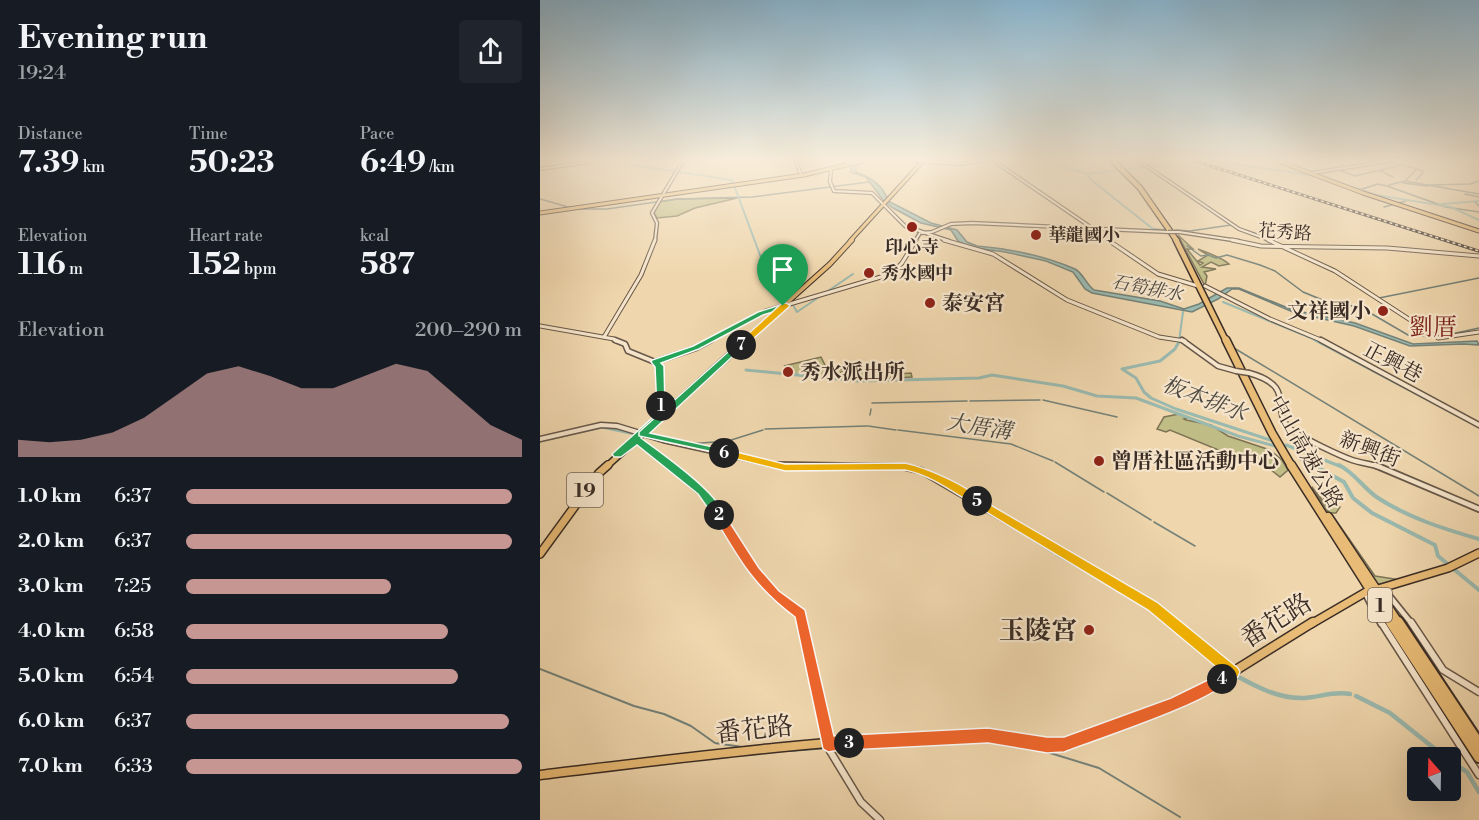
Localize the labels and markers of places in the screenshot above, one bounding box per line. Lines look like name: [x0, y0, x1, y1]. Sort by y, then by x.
marker: 印心寺: [905, 220, 919, 234]
place label: 華龍國小: [1048, 224, 1120, 247]
marker: 華龍國小: [1029, 228, 1043, 242]
place label: 印心寺: [885, 236, 939, 259]
pin: [757, 244, 808, 306]
place label: 秀水國中: [881, 262, 953, 285]
marker: 秀水國中: [862, 266, 876, 280]
place label: 泰安宮: [942, 291, 1005, 317]
marker: 泰安宮: [923, 296, 937, 310]
place label: 文祥國小: [1287, 299, 1371, 325]
marker: 文祥國小: [1376, 304, 1390, 318]
pin: 7: [726, 330, 756, 360]
place label: 秀水派出所: [800, 360, 905, 386]
marker: 秀水派出所: [781, 365, 795, 379]
pin: 1: [646, 391, 676, 421]
pin: 6: [709, 438, 739, 468]
place label: 曾厝社區活動中心: [1111, 449, 1279, 475]
marker: 曾厝社區活動中心: [1092, 454, 1106, 468]
pin: 5: [962, 486, 992, 516]
pin: 2: [704, 500, 734, 530]
place label: 玉陵宮: [999, 615, 1077, 647]
marker: 玉陵宮: [1082, 623, 1096, 637]
pin: 4: [1207, 664, 1237, 694]
pin: 3: [834, 728, 864, 758]

